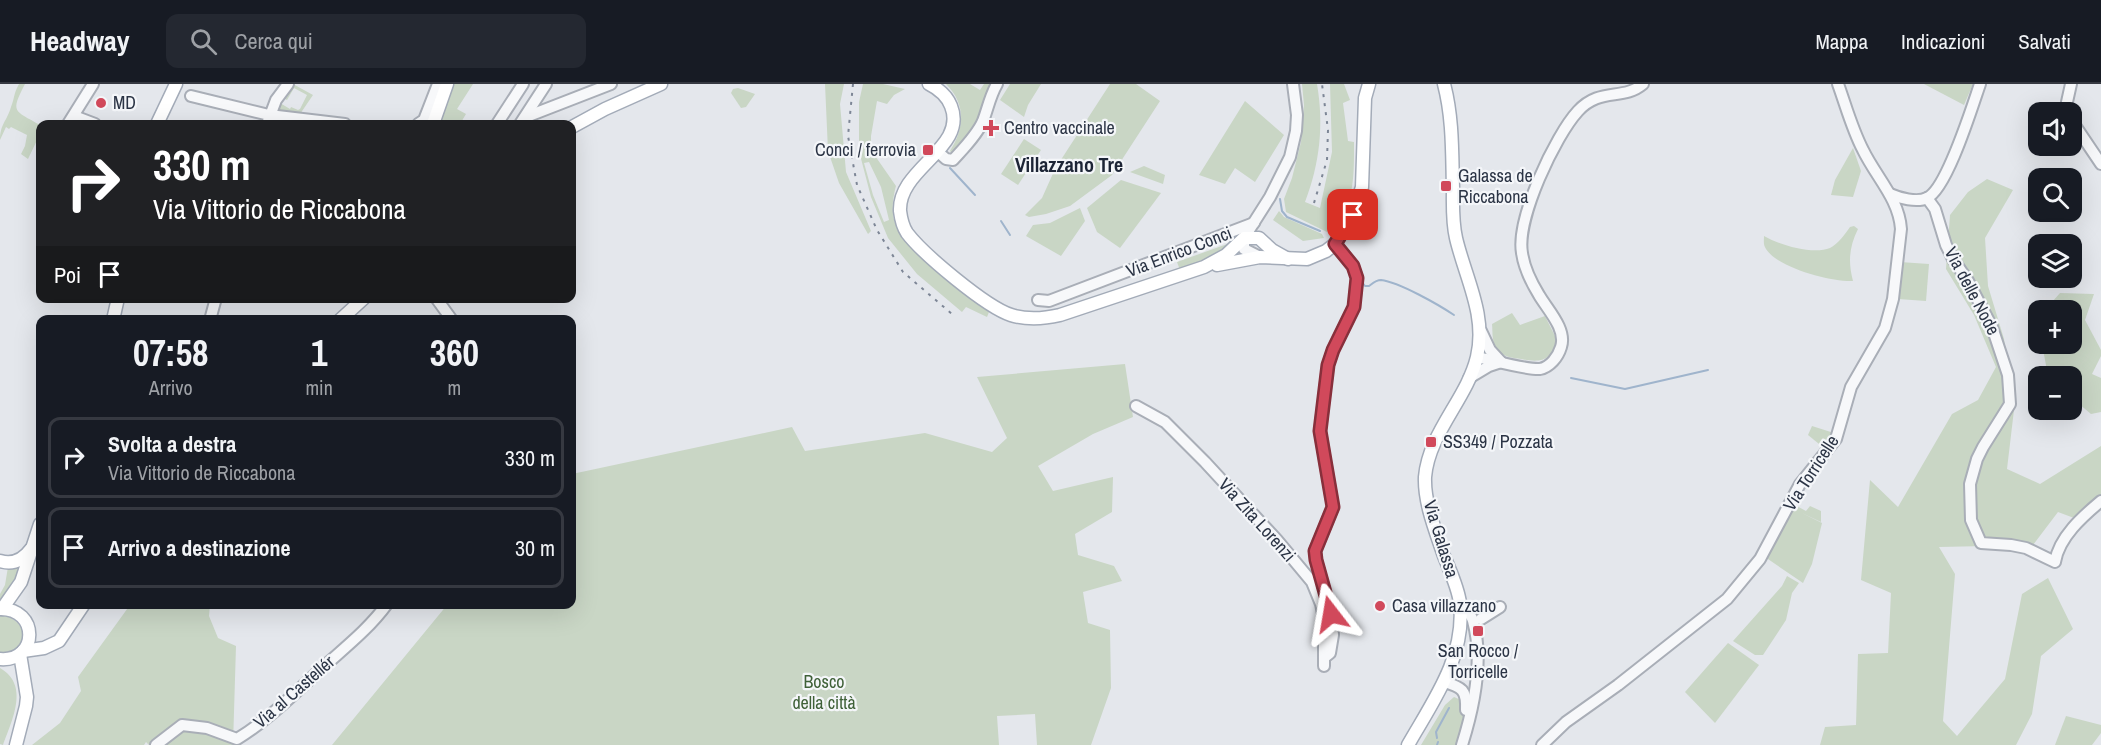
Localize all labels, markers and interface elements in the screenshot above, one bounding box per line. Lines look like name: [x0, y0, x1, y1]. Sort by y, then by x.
search box: [166, 14, 586, 68]
text: Headway: [30, 22, 130, 60]
icon: search: [187, 25, 220, 58]
text: Cerca qui: [235, 26, 313, 56]
text: Mappa: [1815, 27, 1868, 56]
text: Indicazioni: [1901, 27, 1985, 56]
text: Salvati: [2018, 27, 2071, 56]
place label: MD: [113, 90, 136, 115]
marker: MD: [94, 96, 108, 110]
map controls: [2028, 102, 2082, 420]
button: sound: [2028, 102, 2082, 156]
place label: Centro vaccinale: [1004, 115, 1115, 140]
marker: Centro vaccinale: [982, 119, 1000, 137]
text: 330 m: [153, 137, 251, 193]
place label: Conci / ferrovia: [815, 137, 916, 162]
marker: Conci / ferrovia: [921, 143, 935, 157]
icon: right: [54, 144, 132, 222]
district label: Villazzano Tre: [1015, 151, 1123, 178]
place label: Galassa de Riccabona: [1458, 163, 1533, 209]
button: search: [2028, 168, 2082, 222]
marker: Galassa de Riccabona: [1439, 179, 1453, 193]
pin: [1327, 189, 1378, 240]
text: Via Vittorio de Riccabona: [153, 191, 406, 227]
icon: arrive: [1336, 198, 1369, 231]
street label: Via Enrico Conci: [1122, 220, 1235, 283]
button: layers: [2028, 234, 2082, 288]
street label: Via delle Node: [1939, 242, 2006, 339]
icon: arrive: [93, 258, 126, 291]
text: Poi: [54, 260, 81, 290]
button: +: [2028, 300, 2082, 354]
text: 07:58: [133, 329, 208, 377]
text: 1: [311, 329, 327, 377]
text: 360: [430, 329, 479, 377]
button: −: [2028, 366, 2082, 420]
text: Arrivo: [149, 374, 193, 401]
text: min: [305, 374, 333, 401]
text: m: [448, 374, 461, 401]
text: Svolta a destra: [108, 429, 236, 459]
place label: SS349 / Pozzata: [1443, 429, 1553, 454]
street label: Via Torricelle: [1777, 430, 1844, 515]
marker: SS349 / Pozzata: [1424, 435, 1438, 449]
icon: right: [57, 441, 90, 474]
text: 330 m: [505, 443, 555, 473]
text: Via Vittorio de Riccabona: [108, 459, 295, 486]
street label: Via Zita Lorenzi: [1213, 472, 1302, 567]
street label: Via Galassa: [1418, 497, 1465, 581]
icon: arrive: [57, 531, 90, 564]
text: Arrivo a destinazione: [108, 533, 290, 563]
text: 30 m: [515, 533, 555, 563]
position arrow: [1299, 582, 1363, 646]
place label: Casa villazzano: [1392, 593, 1496, 618]
marker: Casa villazzano: [1373, 599, 1387, 613]
marker: San Rocco / Torricelle: [1471, 624, 1485, 638]
place label: San Rocco / Torricelle: [1438, 638, 1519, 684]
street label: Via al Castellér: [248, 649, 340, 734]
park label: Bosco della città: [792, 669, 856, 715]

